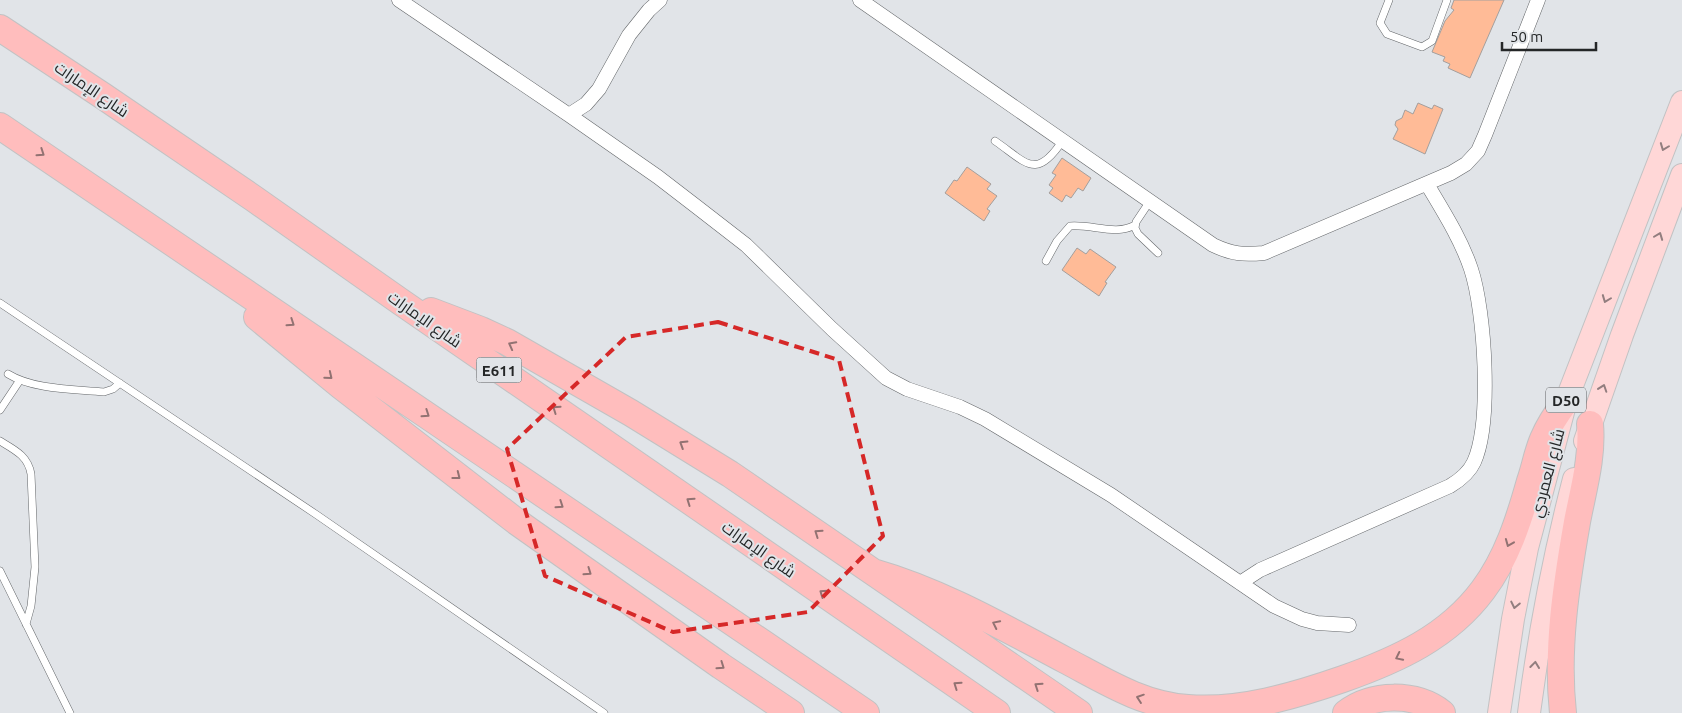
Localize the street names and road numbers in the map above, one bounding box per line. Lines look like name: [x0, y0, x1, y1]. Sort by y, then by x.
street label: شارع الإمارات: [50, 58, 132, 123]
street label: شارع الإمارات: [383, 287, 465, 353]
road number: E611: [476, 358, 522, 382]
road number: D50: [1546, 388, 1586, 412]
street label: شارع العمردي: [1527, 427, 1572, 521]
street label: شارع الإمارات: [717, 517, 799, 583]

